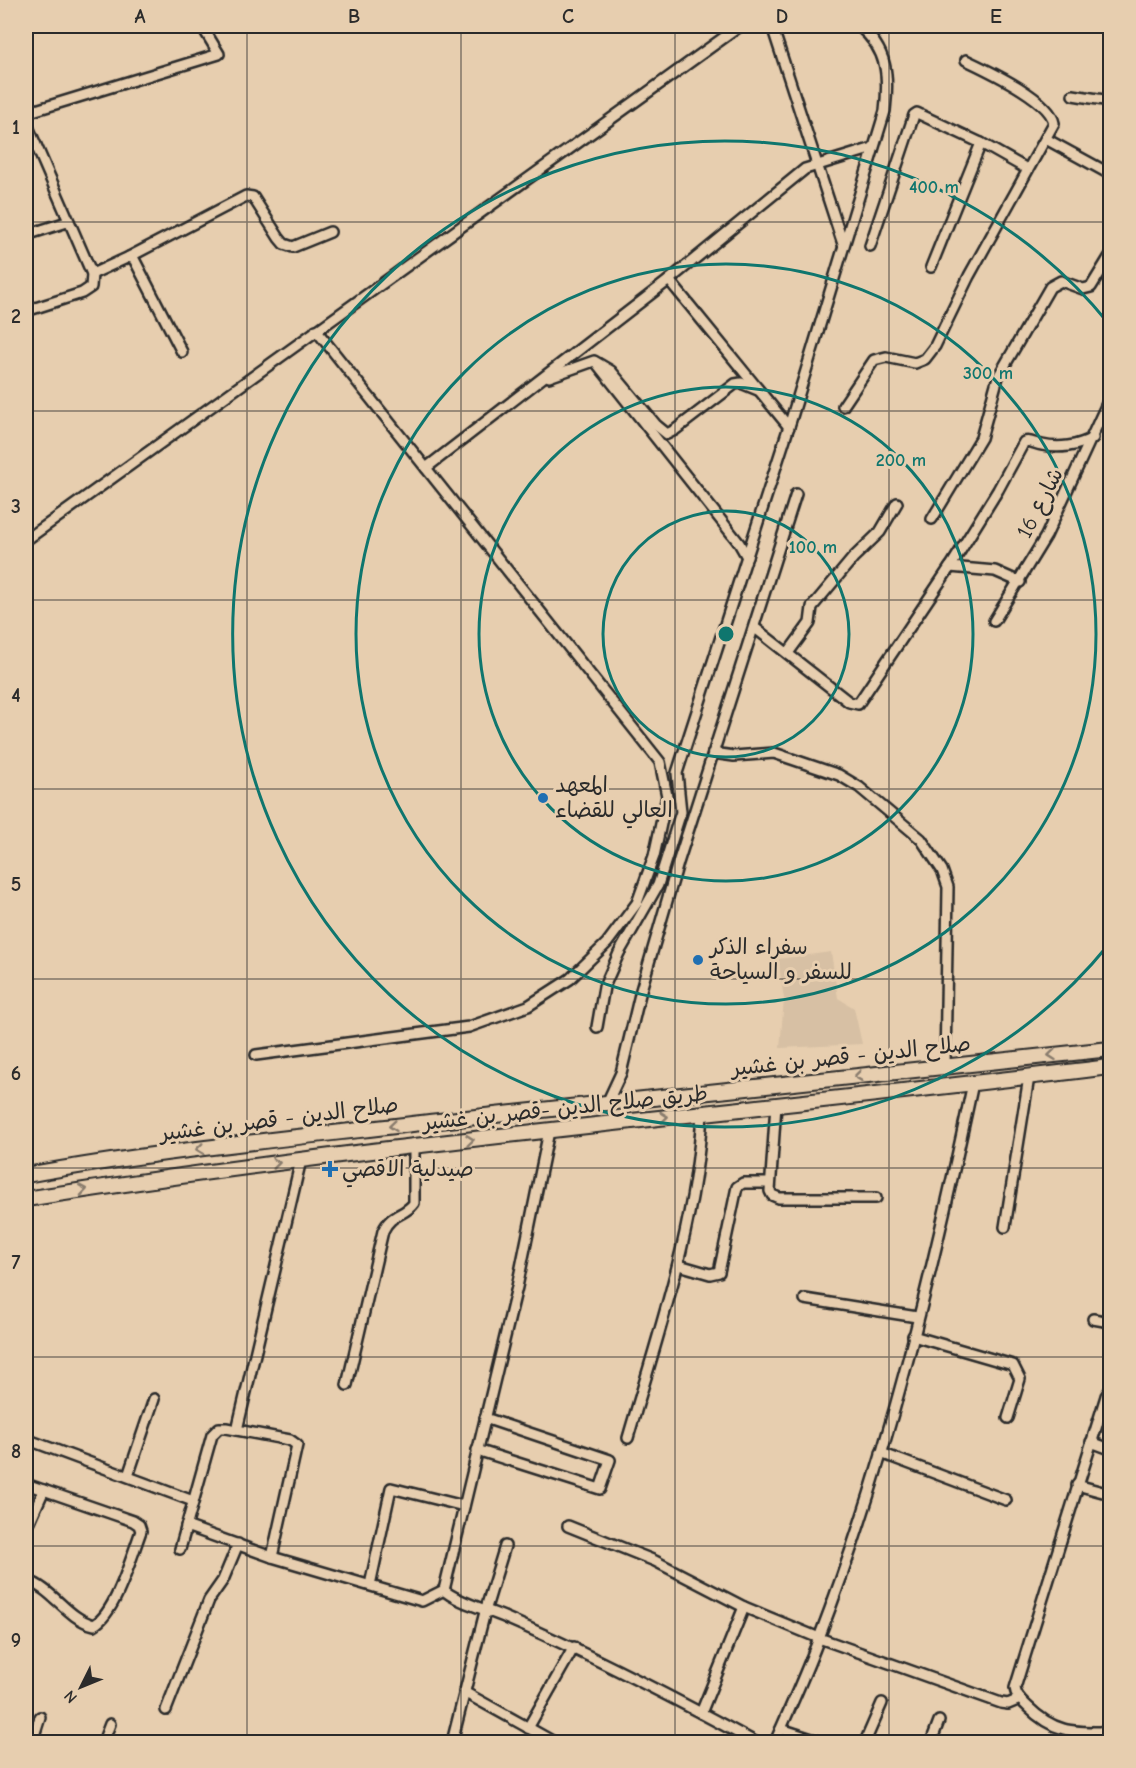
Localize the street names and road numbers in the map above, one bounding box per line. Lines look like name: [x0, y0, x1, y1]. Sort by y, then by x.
street label: شارع 16: [1011, 463, 1071, 543]
street label: صلاح الدين - قصر بن غشير: [728, 1031, 972, 1083]
street label: طريق صلاح الدين -قصر بن غشير: [419, 1080, 709, 1137]
street label: صلاح الدين - قصر بن غشير: [156, 1091, 400, 1148]

